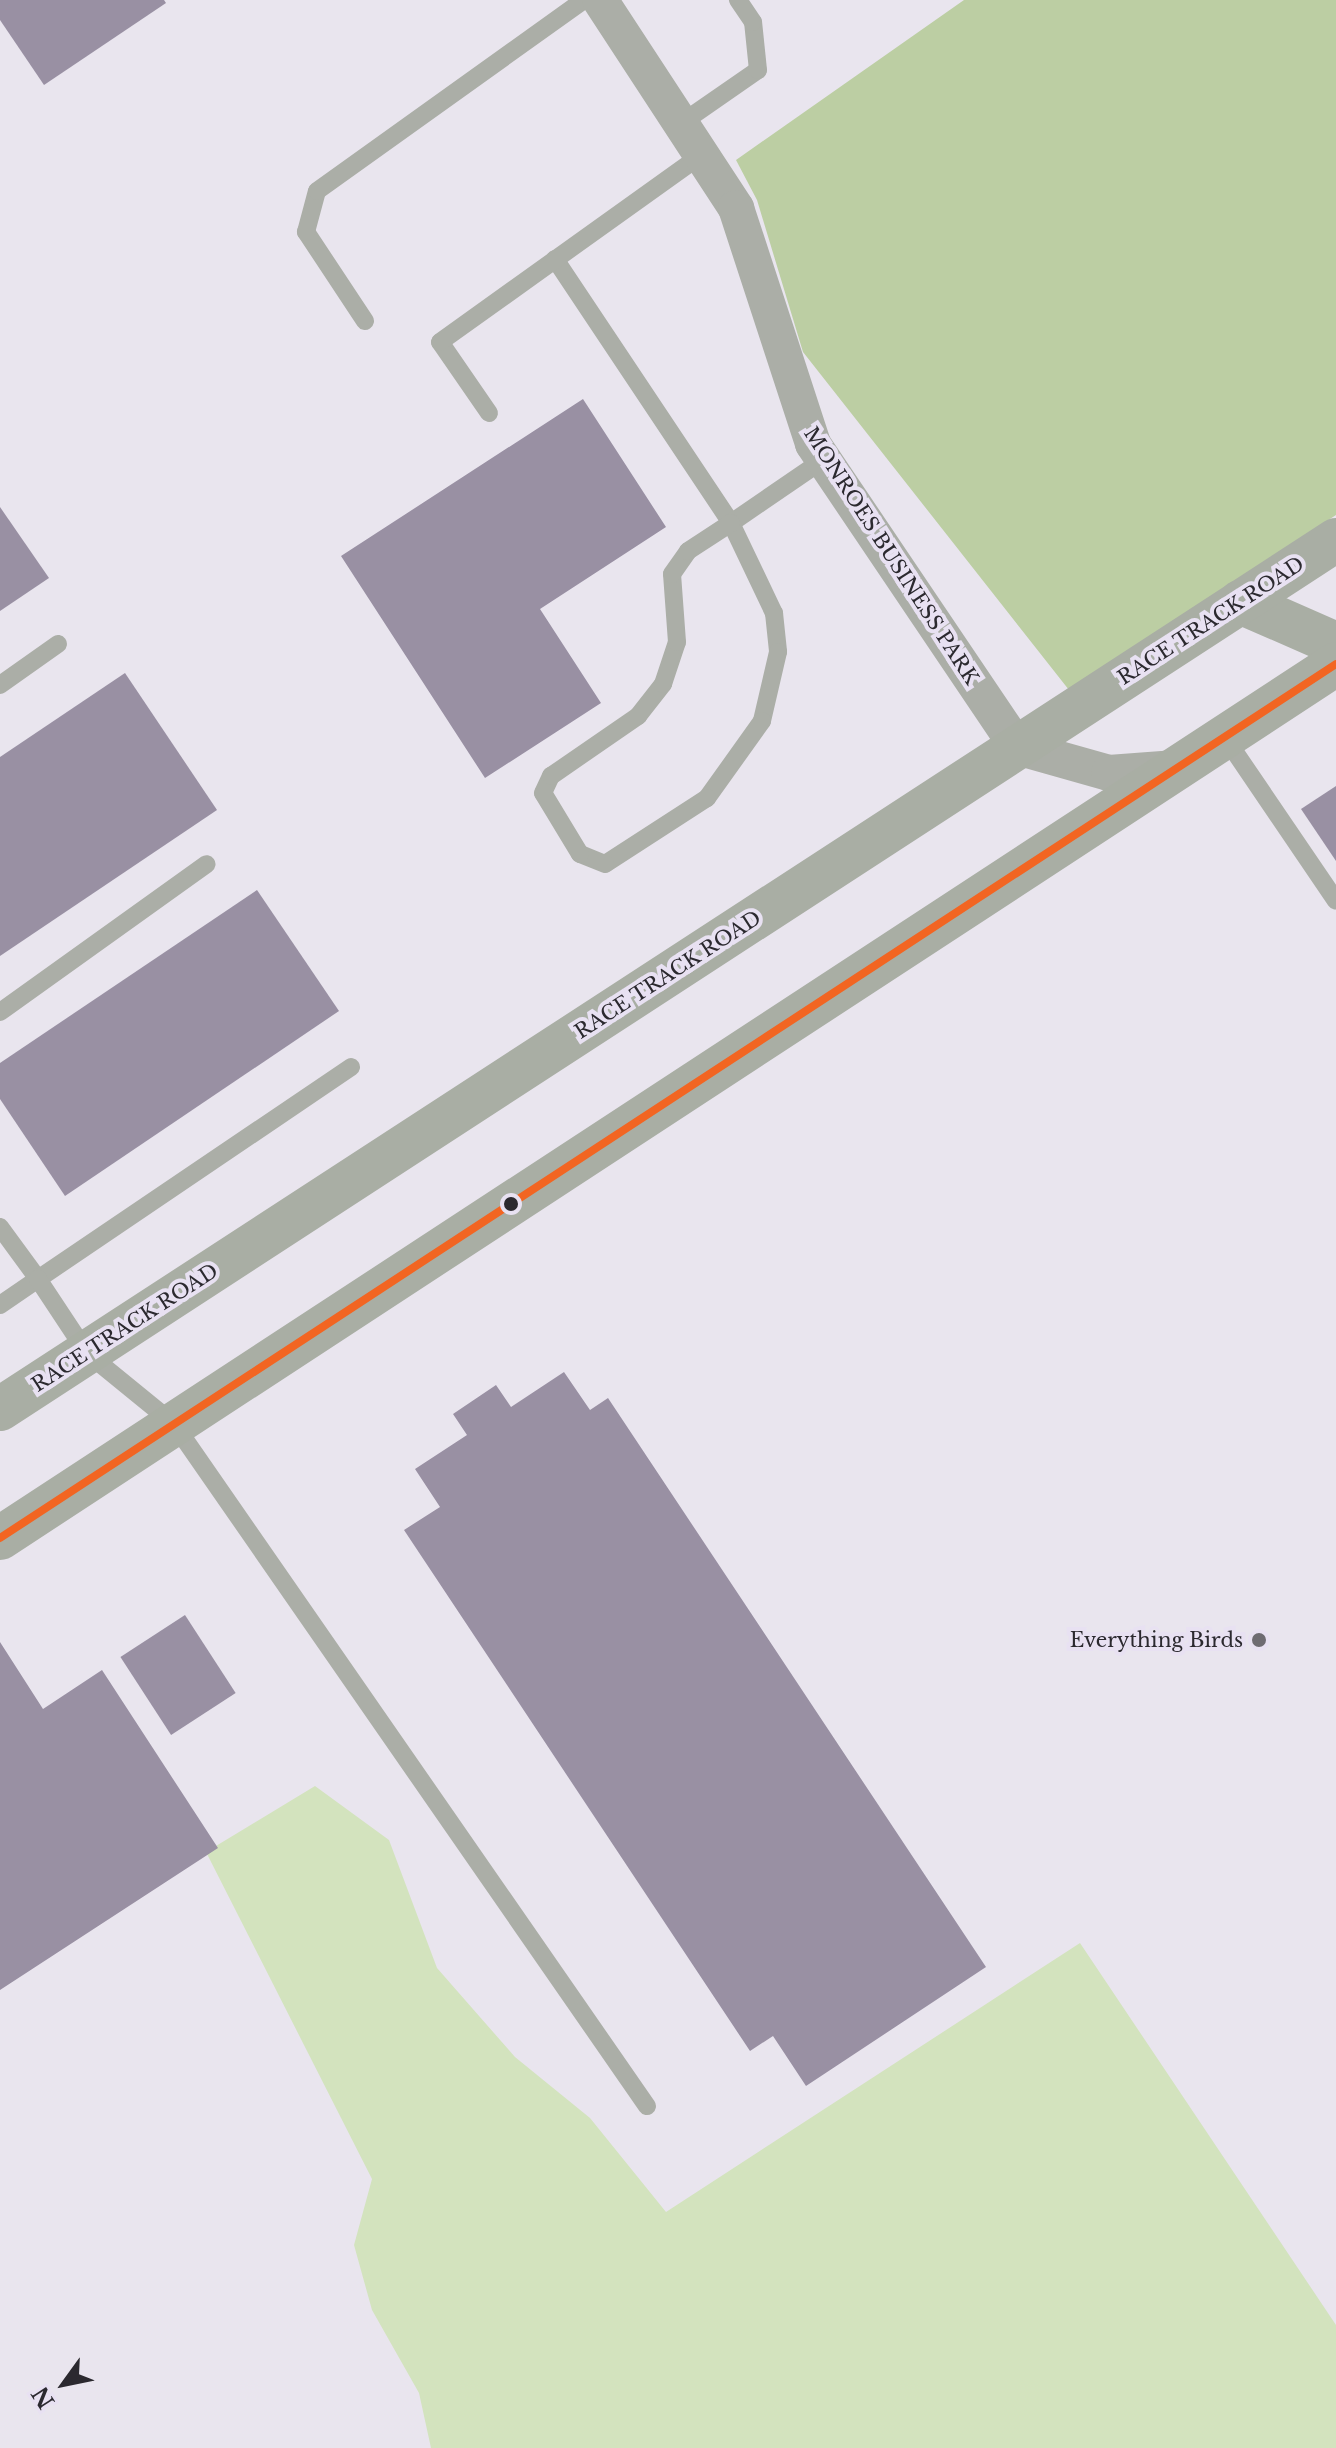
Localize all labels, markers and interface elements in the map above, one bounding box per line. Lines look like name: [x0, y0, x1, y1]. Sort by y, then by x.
street label: MONROES BUSINESS PARK: [799, 423, 983, 689]
street label: RACE TRACK ROAD: [1113, 552, 1309, 690]
street label: RACE TRACK ROAD: [570, 906, 766, 1044]
unlabelled marker: [503, 1196, 519, 1212]
street label: RACE TRACK ROAD: [27, 1259, 223, 1397]
place label: Everything Birds: [1070, 1628, 1243, 1652]
marker: Everything Birds: [1250, 1631, 1268, 1649]
north arrow: [24, 2344, 104, 2424]
text: N: [26, 2381, 60, 2413]

